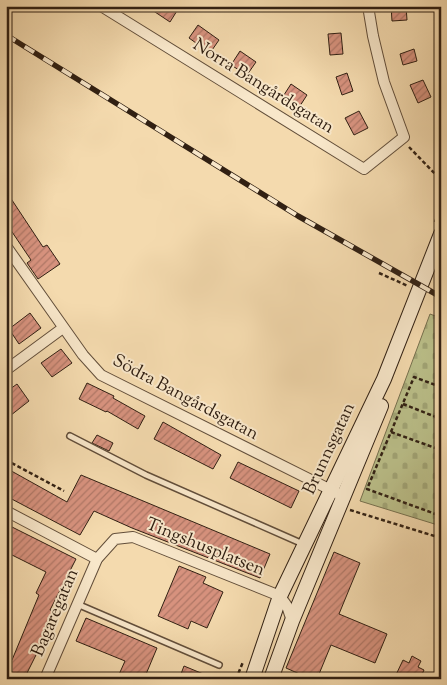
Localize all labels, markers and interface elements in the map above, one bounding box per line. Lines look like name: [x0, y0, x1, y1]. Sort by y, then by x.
street label: Norra Bangårdsgatan: [187, 33, 339, 141]
street label: Södra Bangårdsgatan: [107, 348, 263, 448]
street label: Brunnsgatan: [297, 398, 363, 499]
street label: Tingshusplatsen: [142, 512, 269, 584]
street label: Bagaregatan: [26, 565, 86, 661]

